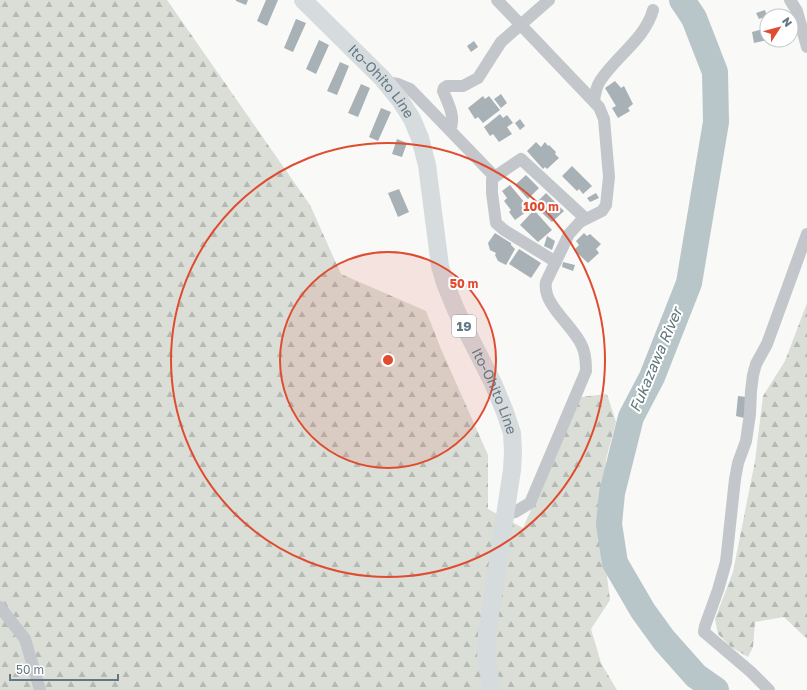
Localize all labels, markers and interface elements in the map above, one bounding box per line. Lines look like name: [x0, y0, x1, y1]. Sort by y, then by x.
north arrow: [759, 8, 799, 48]
text: N: [780, 15, 795, 29]
street label: Ito-Ohito Line: [345, 40, 418, 121]
text: 100 m: [523, 199, 559, 214]
text: 50 m: [450, 276, 478, 291]
water label: Fukazawa River: [625, 303, 686, 415]
road number: 19: [452, 315, 476, 337]
street label: Ito-Ohito Line: [469, 345, 521, 436]
centre of rings: [381, 353, 395, 367]
scale bar: [10, 656, 118, 682]
text: 50 m: [16, 662, 44, 677]

